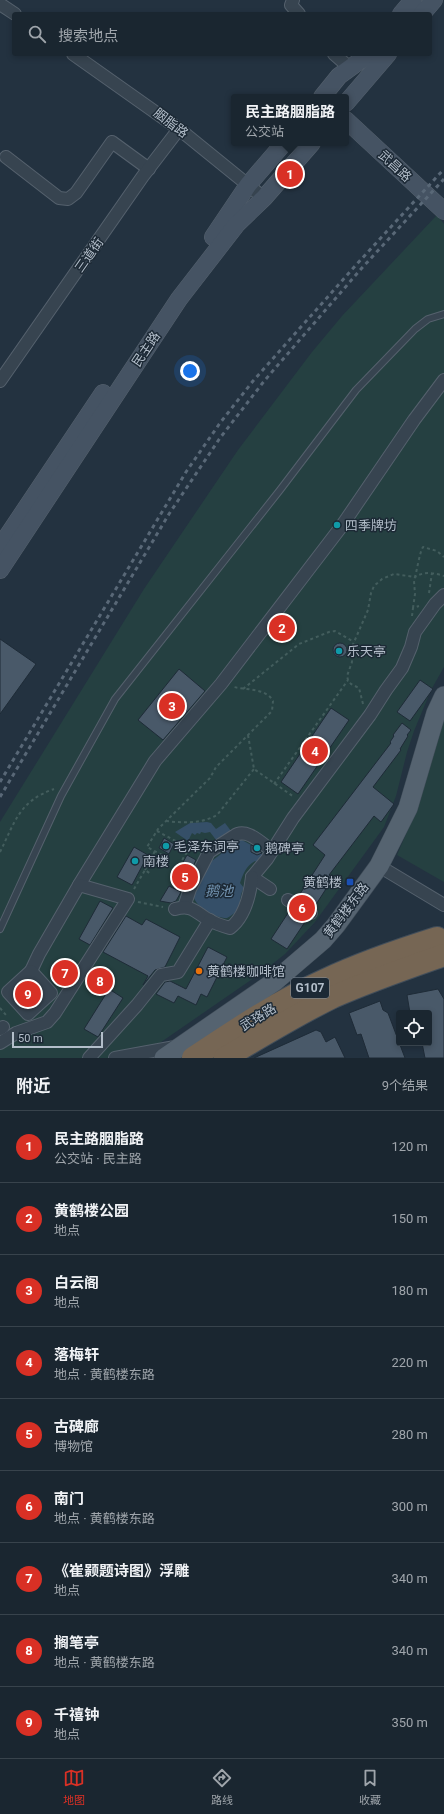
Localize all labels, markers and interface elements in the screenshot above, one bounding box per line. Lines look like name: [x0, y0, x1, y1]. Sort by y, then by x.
search box: [12, 12, 432, 56]
icon: search: [26, 23, 48, 45]
text: 搜索地点: [58, 27, 118, 45]
popup: [231, 94, 349, 146]
text: 民主路胭脂路: [245, 103, 335, 121]
street label: 胭脂路: [151, 105, 191, 141]
text: 公交站: [245, 124, 284, 139]
street label: 武昌路: [376, 147, 414, 185]
pin: 1: [277, 159, 303, 189]
street label: 三道街: [72, 235, 106, 275]
street label: 民主路: [129, 329, 163, 369]
your location: [180, 361, 200, 381]
place label: 四季牌坊: [345, 518, 397, 533]
marker: 四季牌坊: [332, 520, 342, 530]
pin: 2: [269, 613, 295, 643]
place label: 乐天亭: [347, 644, 386, 659]
marker: 乐天亭: [334, 646, 344, 656]
pin: 3: [159, 691, 185, 721]
pin: 4: [302, 736, 328, 766]
place label: 毛泽东词亭: [174, 839, 239, 854]
marker: 毛泽东词亭: [161, 841, 171, 851]
place label: 鹅碑亭: [265, 841, 304, 856]
marker: 鹅碑亭: [252, 843, 262, 853]
place label: 南楼: [143, 854, 169, 869]
marker: 南楼: [130, 856, 140, 866]
pin: 5: [172, 862, 198, 892]
place label: 黄鹤楼: [303, 875, 342, 890]
marker: 黄鹤楼: [345, 877, 355, 887]
street label: 黄鹤楼东路: [320, 880, 372, 940]
water label: 鹅池: [205, 883, 235, 899]
pin: 6: [289, 893, 315, 923]
pin: 7: [52, 958, 78, 988]
place label: 黄鹤楼咖啡馆: [207, 964, 285, 979]
pin: 8: [87, 966, 113, 996]
marker: 黄鹤楼咖啡馆: [194, 966, 204, 976]
road number: G107: [291, 978, 329, 998]
pin: 9: [15, 979, 41, 1009]
street label: 武珞路: [237, 1001, 279, 1033]
map controls: [396, 1010, 432, 1046]
button: locate: [396, 1010, 432, 1046]
scale bar: [12, 1030, 103, 1049]
text: 50 m: [18, 1032, 43, 1045]
text: 附近: [16, 1076, 50, 1096]
text: 9个结果: [382, 1078, 428, 1093]
text: 民主路胭脂路: [54, 1130, 144, 1148]
text: 1: [25, 1139, 33, 1154]
text: 120 m: [391, 1139, 428, 1154]
text: 公交站 · 民主路: [54, 1151, 142, 1166]
text: 黄鹤楼公园: [54, 1202, 129, 1220]
text: 2: [25, 1211, 33, 1226]
text: 150 m: [391, 1211, 428, 1226]
text: 地点: [54, 1223, 80, 1238]
text: 白云阁: [54, 1274, 99, 1292]
text: 3: [25, 1283, 33, 1298]
text: 180 m: [391, 1283, 428, 1298]
text: 地点: [54, 1295, 80, 1310]
text: 落梅轩: [54, 1346, 99, 1364]
text: 4: [25, 1355, 33, 1370]
text: 220 m: [391, 1355, 428, 1370]
text: 地点 · 黄鹤楼东路: [54, 1367, 155, 1382]
text: 古碑廊: [54, 1418, 99, 1436]
text: 5: [25, 1427, 33, 1442]
text: 280 m: [391, 1427, 428, 1442]
text: 博物馆: [54, 1439, 93, 1454]
text: 南门: [54, 1490, 84, 1508]
text: 6: [25, 1499, 33, 1514]
text: 300 m: [391, 1499, 428, 1514]
text: 地点 · 黄鹤楼东路: [54, 1511, 155, 1526]
text: 《崔颢题诗图》浮雕: [54, 1562, 189, 1580]
text: 7: [25, 1571, 33, 1586]
text: 340 m: [391, 1571, 428, 1586]
text: 地点: [54, 1583, 80, 1598]
text: 搁笔亭: [54, 1634, 99, 1652]
text: 8: [25, 1643, 33, 1658]
text: 340 m: [391, 1643, 428, 1658]
text: 地点 · 黄鹤楼东路: [54, 1655, 155, 1670]
text: 千禧钟: [54, 1706, 99, 1724]
text: 9: [25, 1715, 33, 1730]
text: 350 m: [391, 1715, 428, 1730]
text: 地点: [54, 1727, 80, 1742]
tab: 地图: [63, 1767, 85, 1807]
tab: 路线: [211, 1767, 233, 1807]
tab: 收藏: [359, 1767, 381, 1807]

